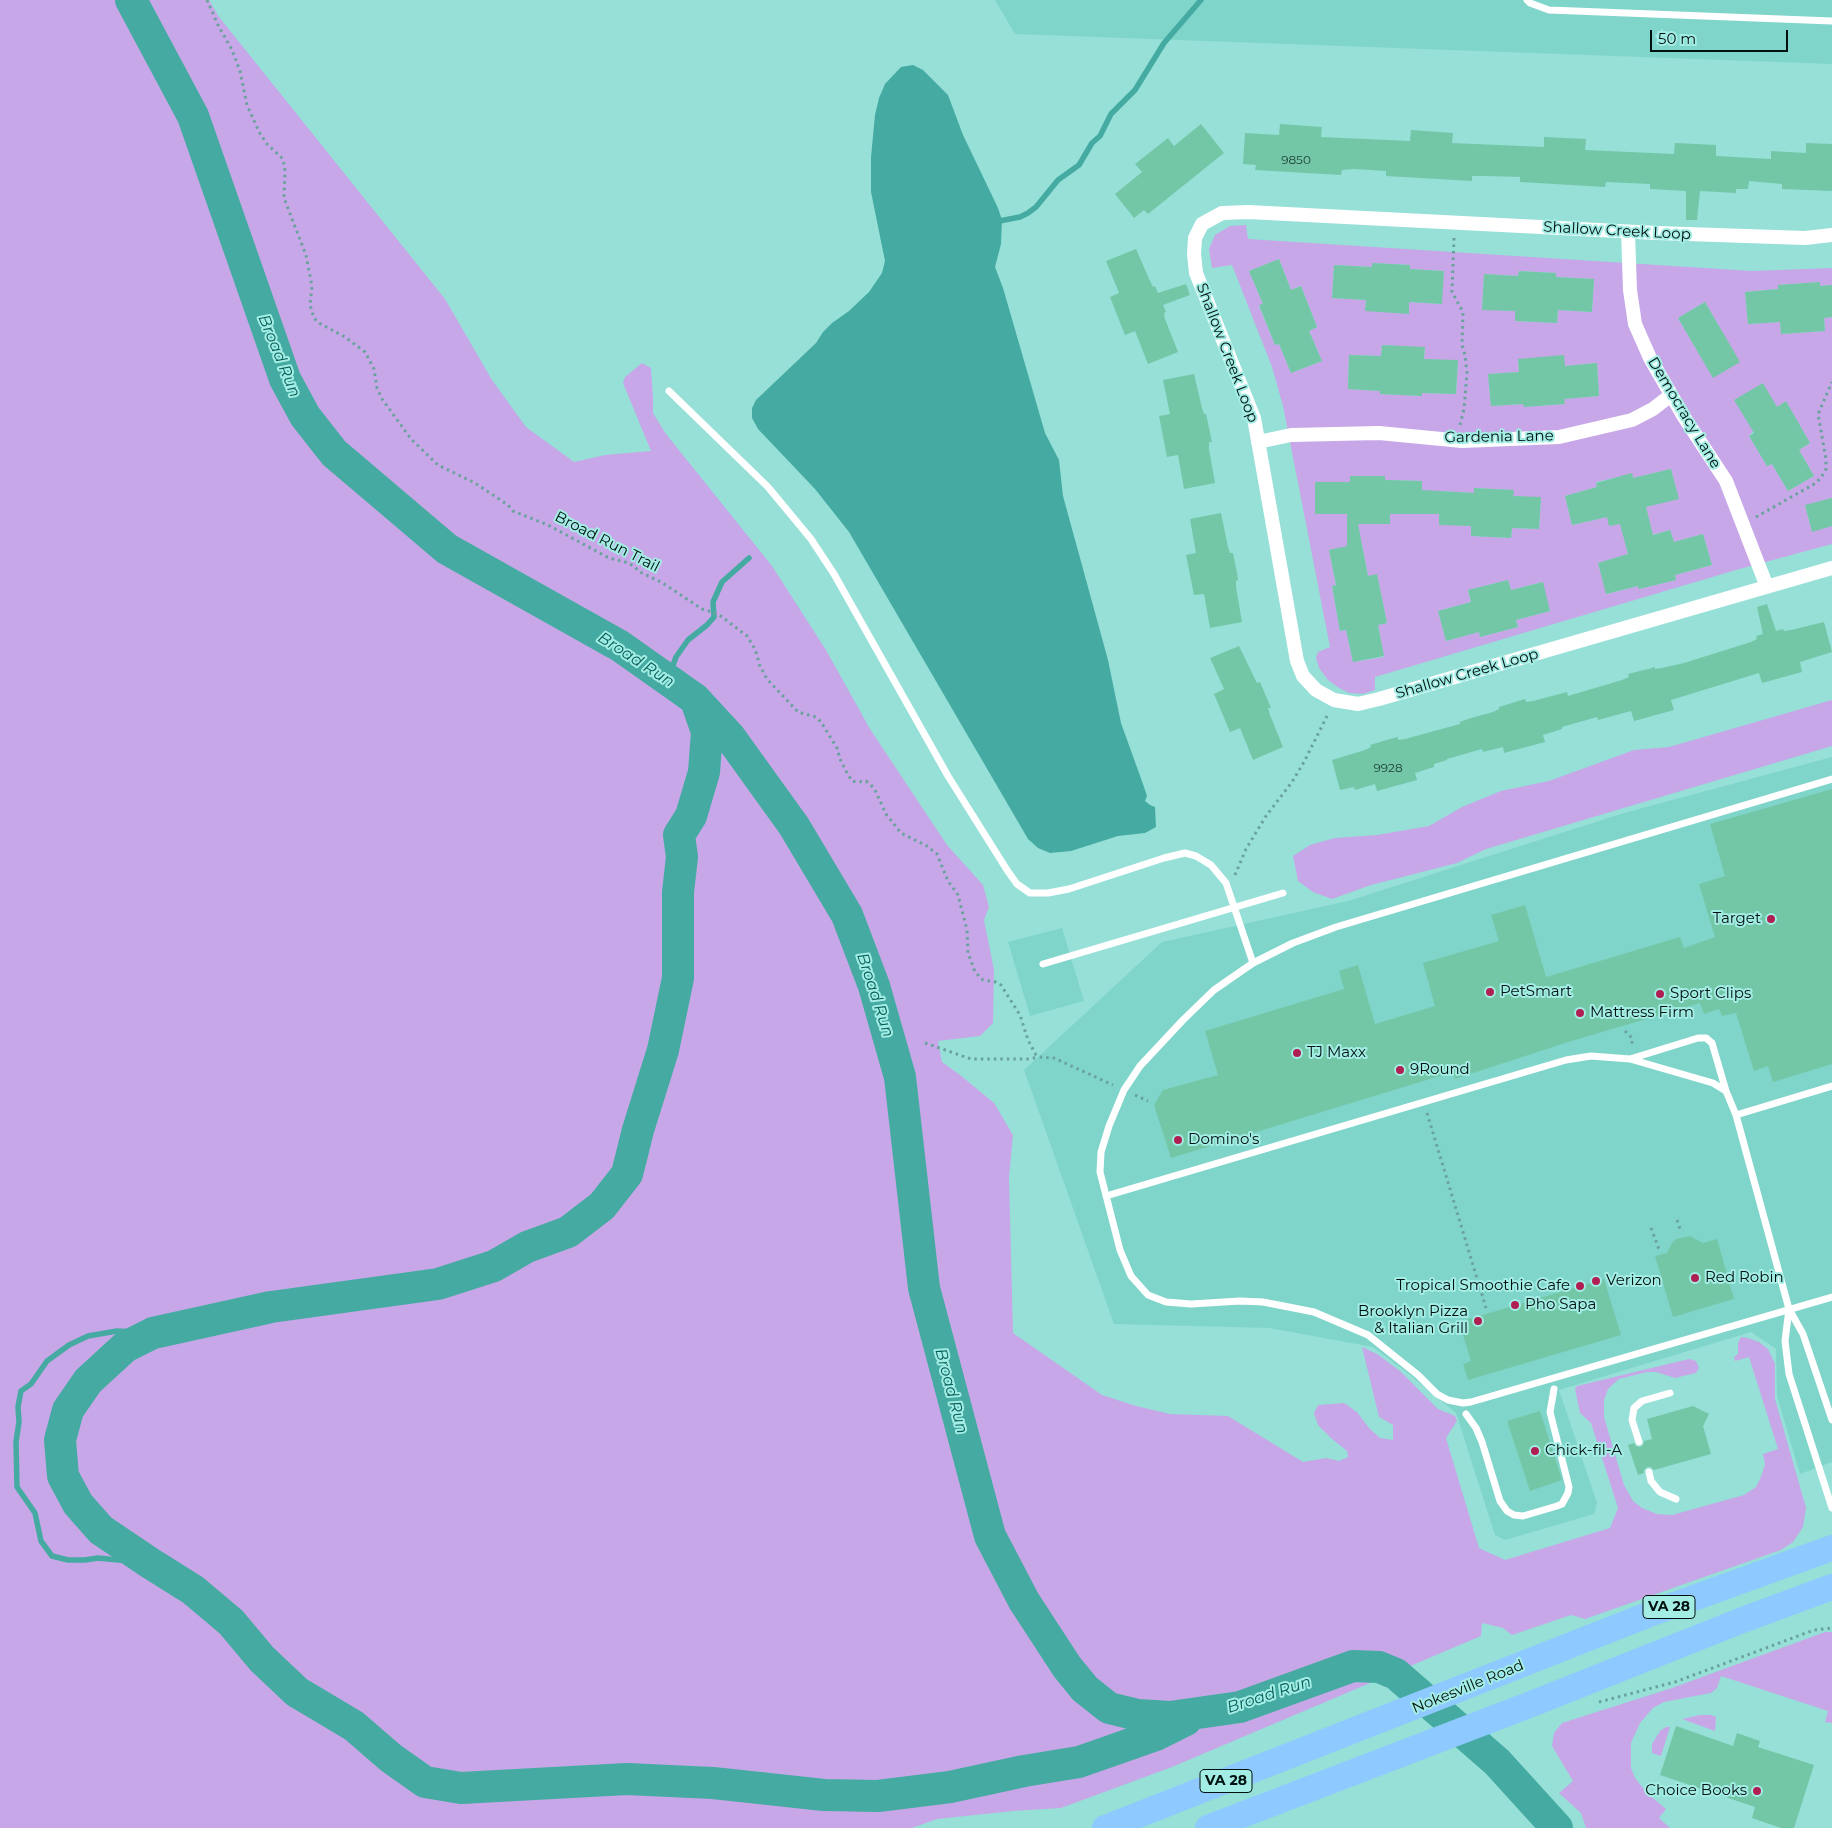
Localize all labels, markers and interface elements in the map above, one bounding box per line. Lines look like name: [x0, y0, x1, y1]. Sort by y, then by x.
scale bar: [1652, 20, 1790, 52]
text: 50 m: [1658, 29, 1696, 48]
house number: 9850: [1281, 153, 1311, 167]
street label: Shallow Creek Loop: [1543, 218, 1691, 244]
street label: Shallow Creek Loop: [1192, 281, 1262, 425]
water label: Broad Run: [254, 312, 304, 400]
street label: Democracy Lane: [1644, 354, 1724, 472]
street label: Gardenia Lane: [1444, 427, 1554, 447]
street label: Broad Run Trail: [552, 508, 662, 576]
water label: Broad Run: [594, 628, 678, 692]
street label: Shallow Creek Loop: [1394, 645, 1540, 703]
house number: 9928: [1373, 761, 1403, 775]
place label: Target: [1713, 910, 1761, 928]
marker: Target: [1765, 913, 1777, 925]
water label: Broad Run: [852, 951, 898, 1039]
place label: PetSmart: [1500, 983, 1572, 1001]
place label: Sport Clips: [1670, 985, 1751, 1003]
marker: PetSmart: [1484, 986, 1496, 998]
marker: Sport Clips: [1654, 988, 1666, 1000]
place label: Mattress Firm: [1590, 1004, 1694, 1022]
marker: Mattress Firm: [1574, 1007, 1586, 1019]
place label: TJ Maxx: [1307, 1044, 1366, 1062]
marker: TJ Maxx: [1291, 1047, 1303, 1059]
place label: 9Round: [1410, 1061, 1470, 1079]
marker: 9Round: [1394, 1064, 1406, 1076]
place label: Domino's: [1188, 1131, 1259, 1149]
marker: Domino's: [1172, 1134, 1184, 1146]
place label: Red Robin: [1705, 1269, 1784, 1287]
place label: Verizon: [1606, 1272, 1662, 1290]
marker: Red Robin: [1689, 1272, 1701, 1284]
marker: Verizon: [1590, 1275, 1602, 1287]
place label: Tropical Smoothie Cafe: [1396, 1277, 1570, 1295]
marker: Tropical Smoothie Cafe: [1574, 1280, 1586, 1292]
place label: Pho Sapa: [1525, 1296, 1596, 1314]
marker: Pho Sapa: [1509, 1299, 1521, 1311]
place label: Brooklyn Pizza & Italian Grill: [1358, 1303, 1468, 1338]
marker: Brooklyn Pizza & Italian Grill: [1472, 1315, 1484, 1327]
water label: Broad Run: [930, 1346, 972, 1436]
place label: Chick-fil-A: [1545, 1442, 1622, 1460]
marker: Chick-fil-A: [1529, 1445, 1541, 1457]
road number: VA 28: [1643, 1595, 1695, 1618]
street label: Nokesville Road: [1409, 1656, 1527, 1718]
water label: Broad Run: [1225, 1672, 1313, 1718]
road number: VA 28: [1200, 1770, 1252, 1792]
place label: Choice Books: [1645, 1782, 1747, 1800]
marker: Choice Books: [1751, 1785, 1763, 1797]

